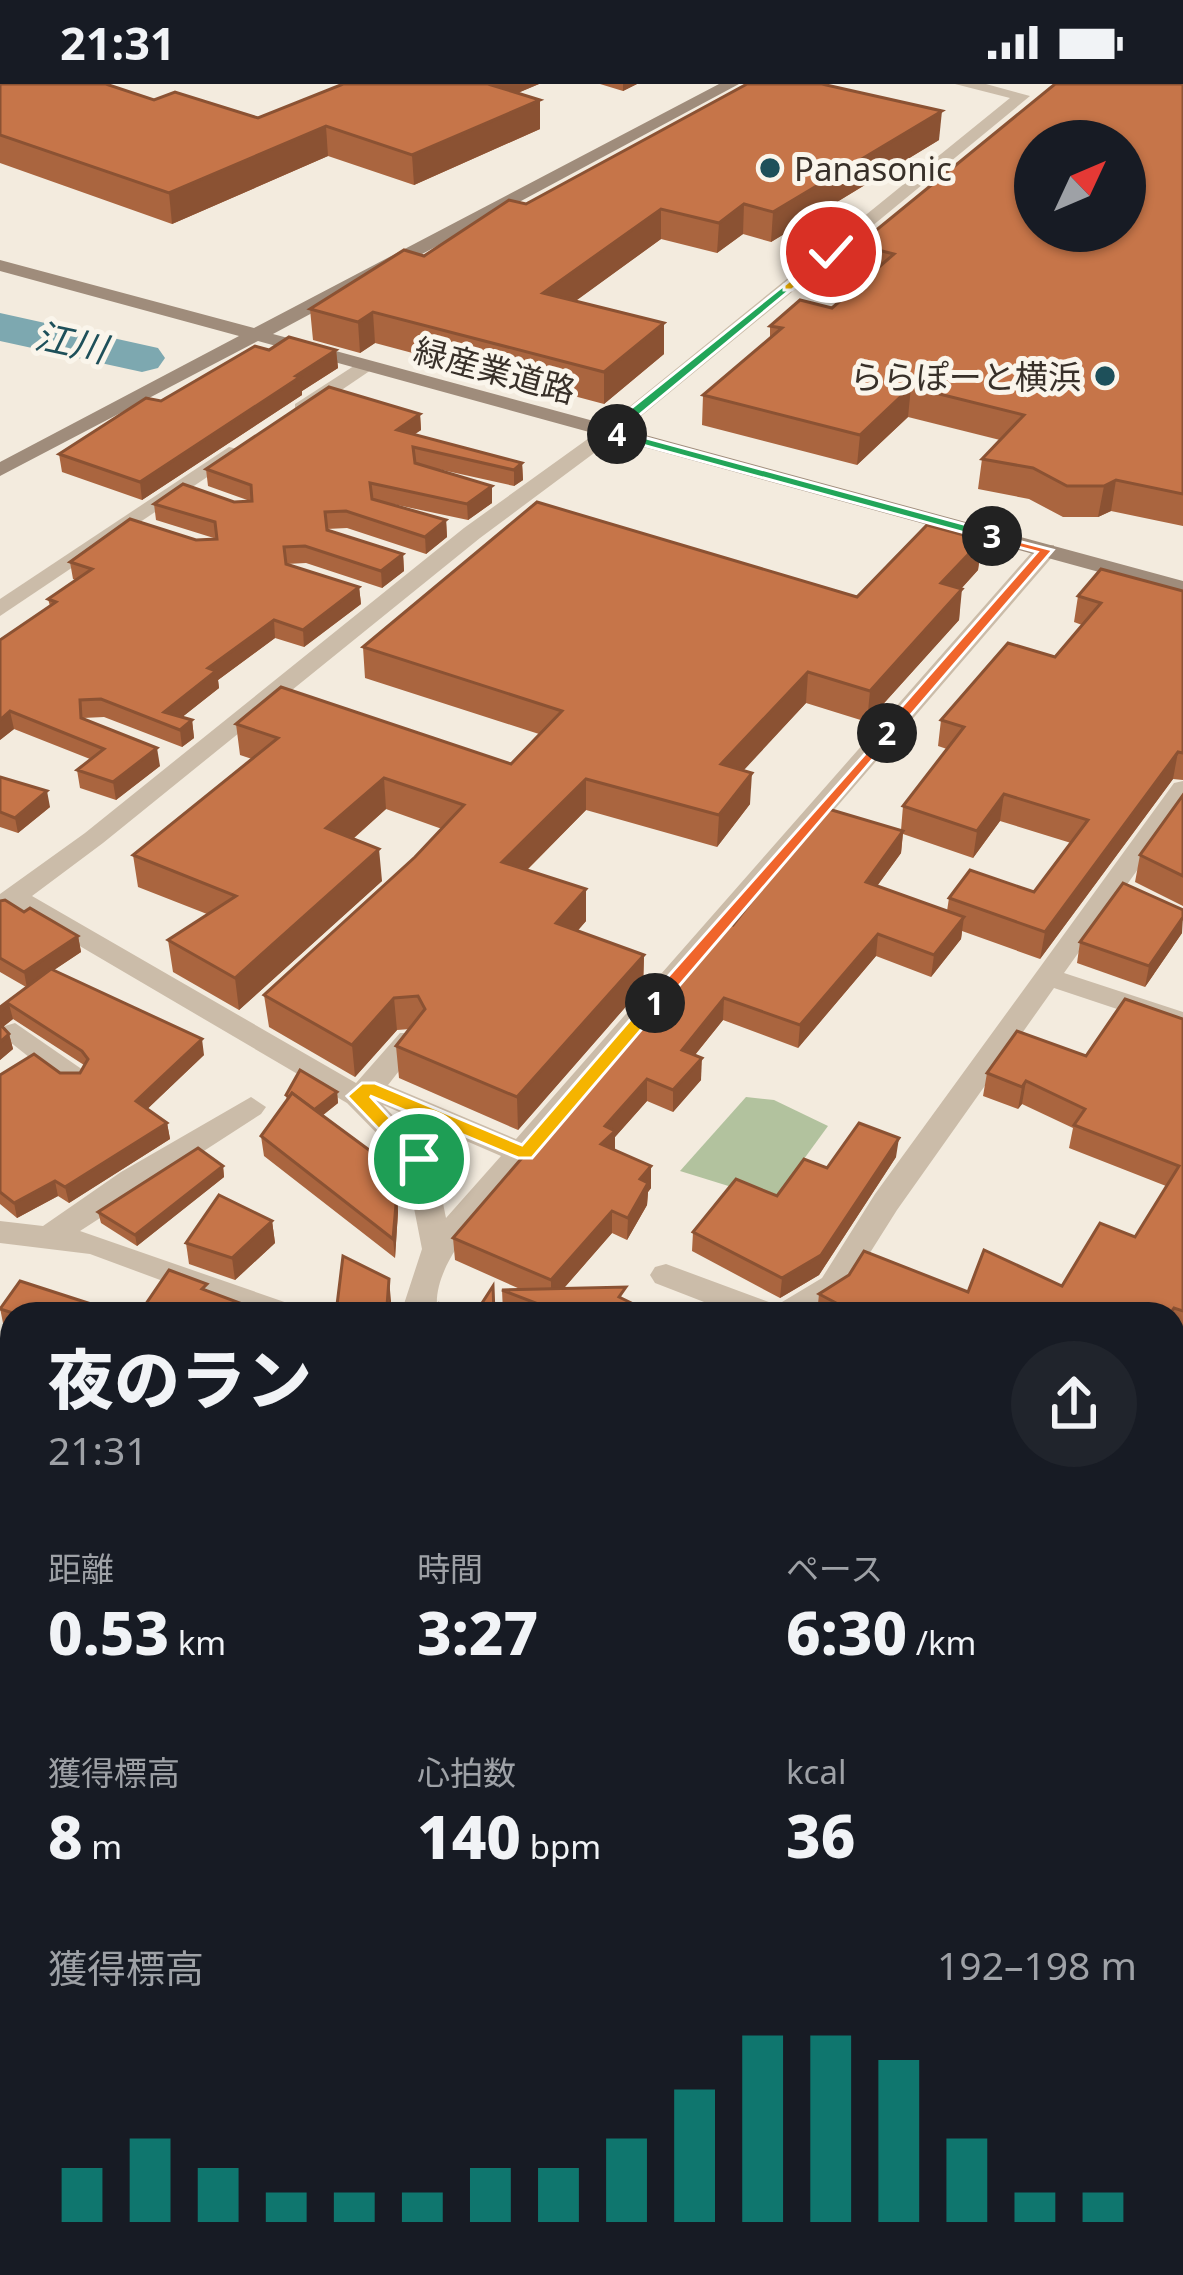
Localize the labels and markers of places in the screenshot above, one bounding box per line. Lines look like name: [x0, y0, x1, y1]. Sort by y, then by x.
place label: Panasonic: [794, 146, 952, 191]
marker: Panasonic: [757, 155, 783, 181]
pin: [780, 201, 882, 303]
place label: ららぽーと横浜: [850, 354, 1081, 399]
marker: ららぽーと横浜: [1092, 363, 1118, 389]
pin: 4: [587, 404, 647, 464]
pin: 3: [962, 506, 1022, 566]
pin: 2: [857, 703, 917, 763]
pin: 1: [625, 973, 685, 1033]
pin: [368, 1108, 470, 1210]

